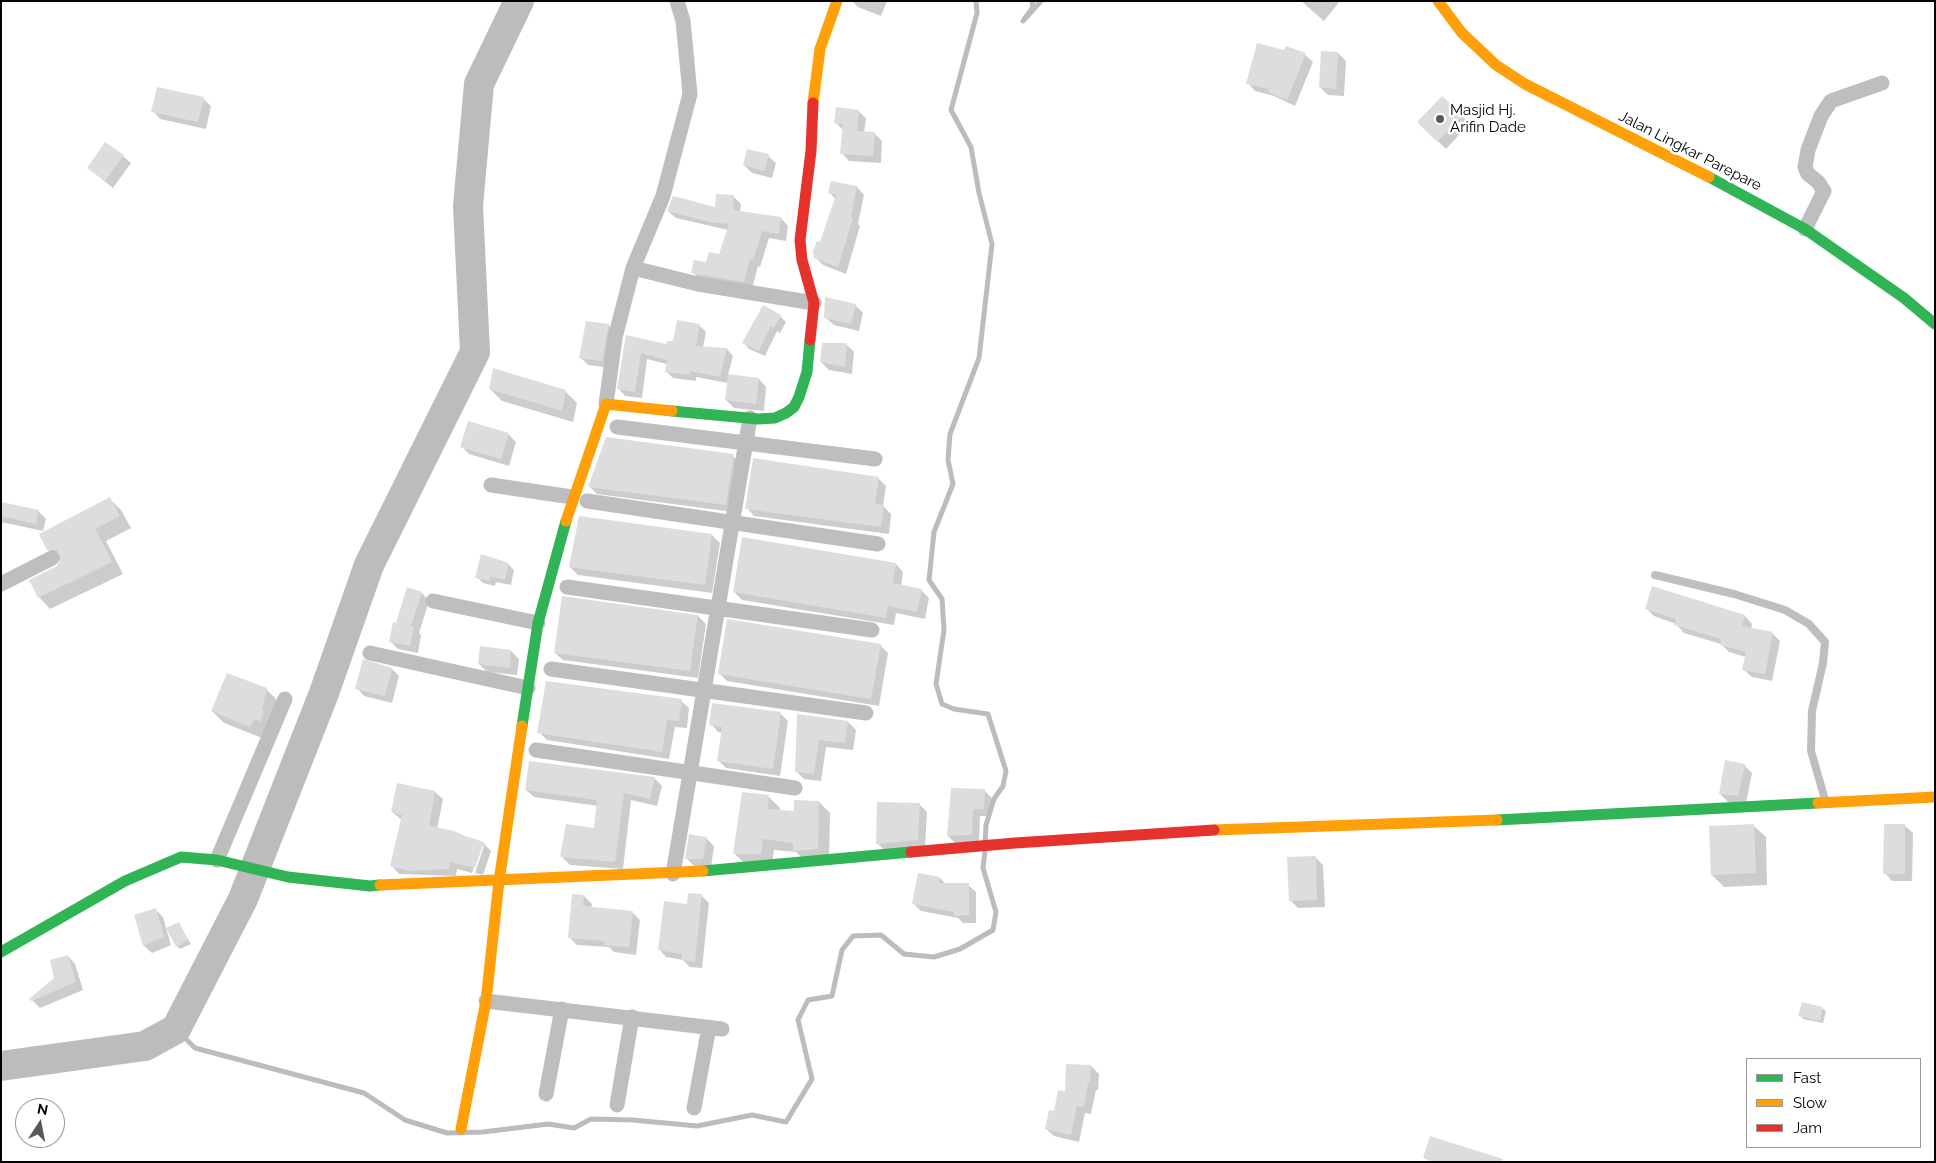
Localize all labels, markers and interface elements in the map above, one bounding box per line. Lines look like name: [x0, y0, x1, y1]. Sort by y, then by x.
place label: Masjid Hj. Arifin Dade: [1450, 101, 1526, 136]
street label: Jalan Lingkar Parepare: [1616, 107, 1764, 195]
marker: Masjid Hj. Arifin Dade: [1434, 113, 1446, 125]
legend: [1746, 1058, 1921, 1148]
text: Fast: [1793, 1069, 1821, 1087]
text: Slow: [1793, 1094, 1827, 1112]
north arrow: [15, 1098, 65, 1148]
text: N: [36, 1100, 49, 1118]
text: Jam: [1793, 1119, 1822, 1137]

